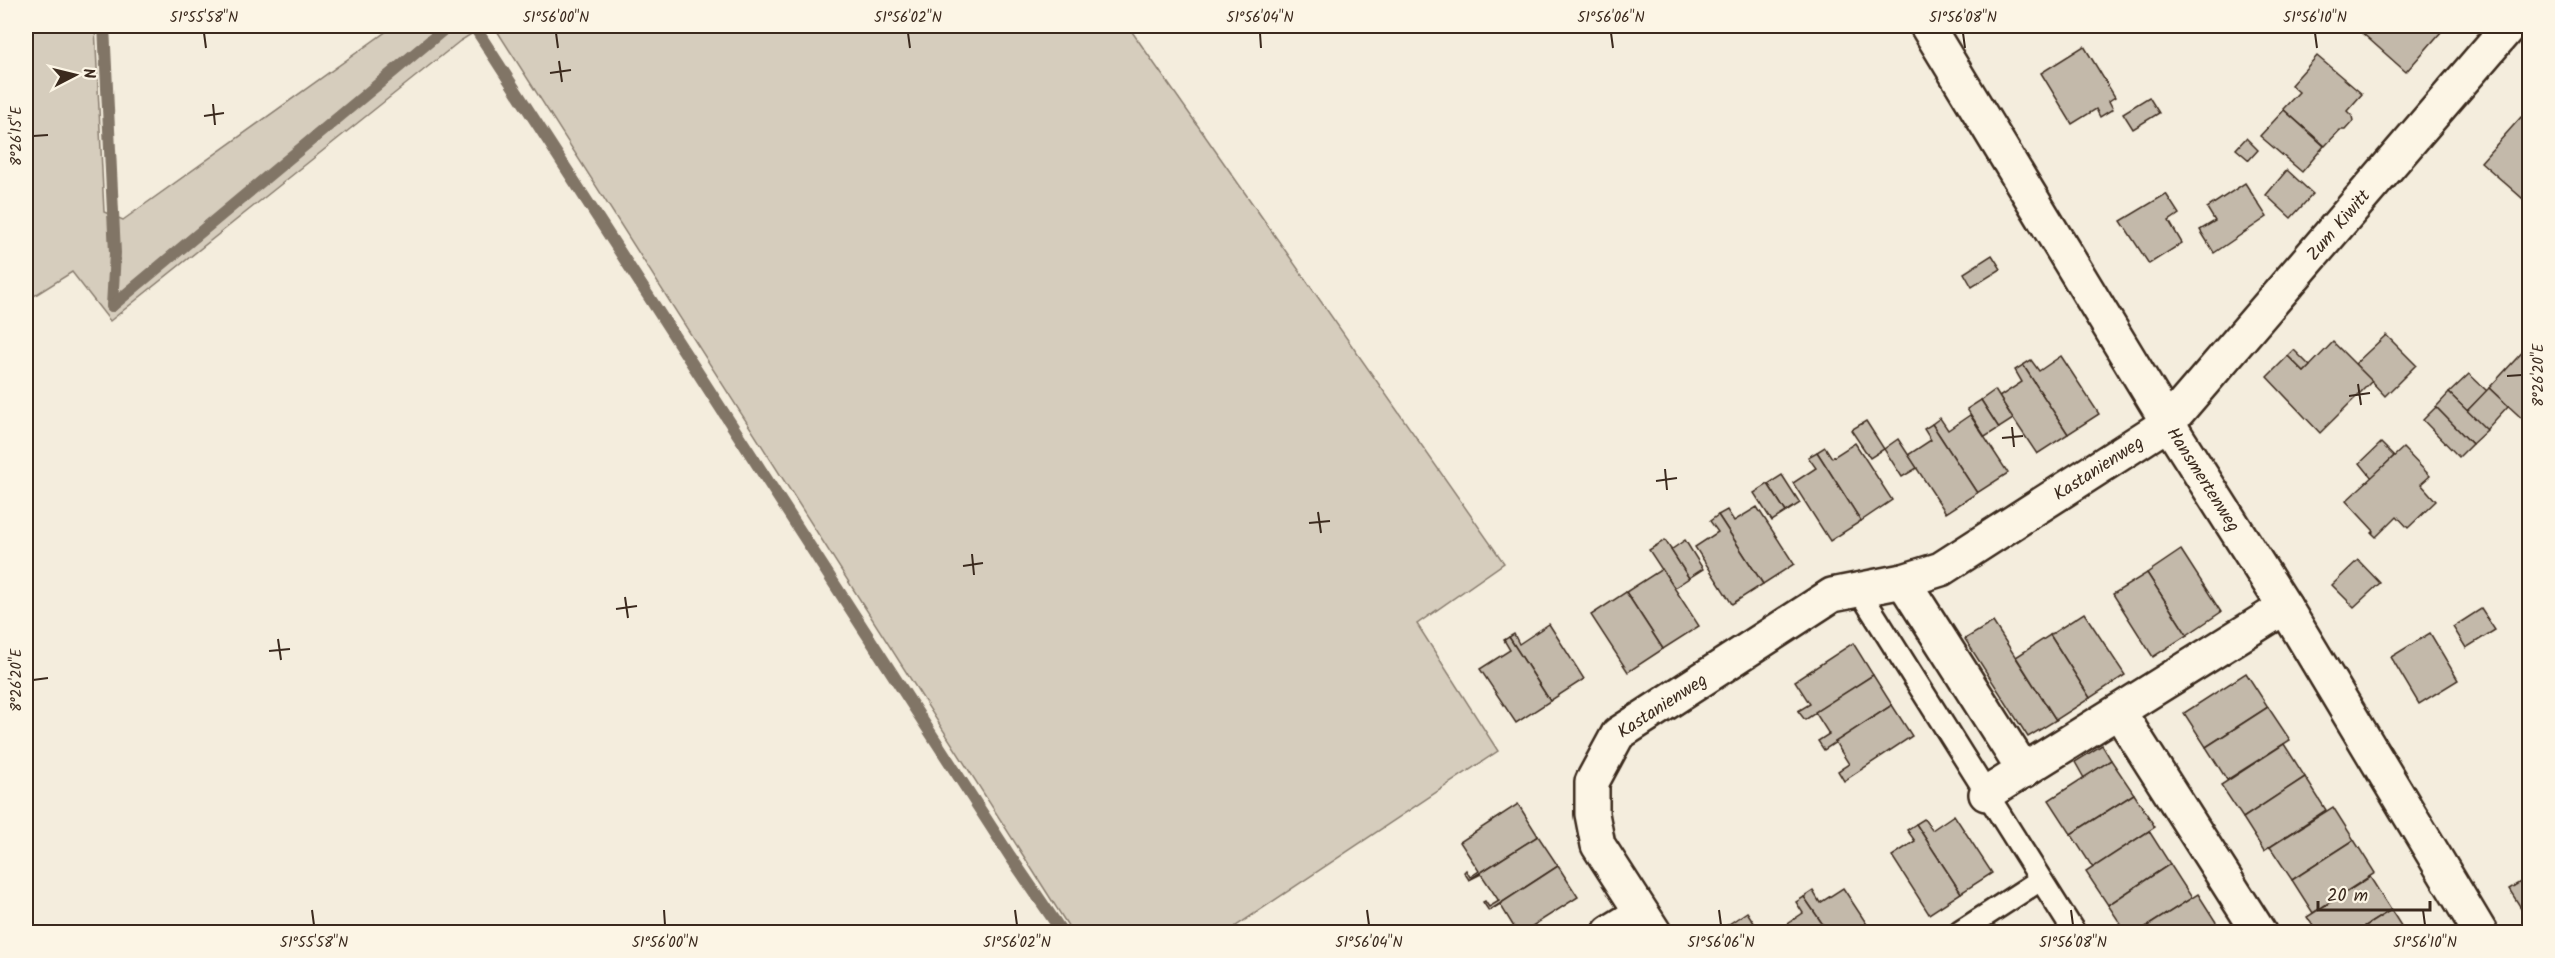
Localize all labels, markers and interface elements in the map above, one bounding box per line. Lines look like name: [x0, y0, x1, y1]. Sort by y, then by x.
text: 51°55'58"N: [170, 6, 238, 30]
text: 51°56'00"N: [523, 6, 589, 30]
text: 51°56'02"N: [874, 6, 942, 30]
text: 51°56'04"N: [1226, 6, 1294, 30]
text: 51°56'06"N: [1577, 6, 1645, 30]
text: 51°56'08"N: [1929, 6, 1997, 30]
text: 51°56'10"N: [2283, 6, 2347, 30]
north arrow: [45, 45, 105, 105]
text: N: [75, 67, 101, 80]
text: 8°26'15"E: [5, 105, 29, 166]
street label: Zum Kiwitt: [2300, 183, 2379, 268]
text: 8°26'20"E: [2527, 342, 2551, 407]
street label: Hansmertenweg: [2158, 422, 2247, 538]
street label: Kastanienweg: [2048, 429, 2150, 509]
text: 8°26'20"E: [5, 647, 29, 712]
street label: Kastanienweg: [1612, 667, 1714, 747]
scale bar: [2318, 874, 2430, 912]
text: 20 m: [2327, 882, 2368, 911]
text: 51°55'58"N: [280, 931, 348, 955]
text: 51°56'00"N: [632, 931, 698, 955]
text: 51°56'02"N: [983, 931, 1051, 955]
text: 51°56'04"N: [1335, 931, 1403, 955]
text: 51°56'06"N: [1687, 931, 1755, 955]
text: 51°56'08"N: [2039, 931, 2107, 955]
text: 51°56'10"N: [2393, 931, 2457, 955]

